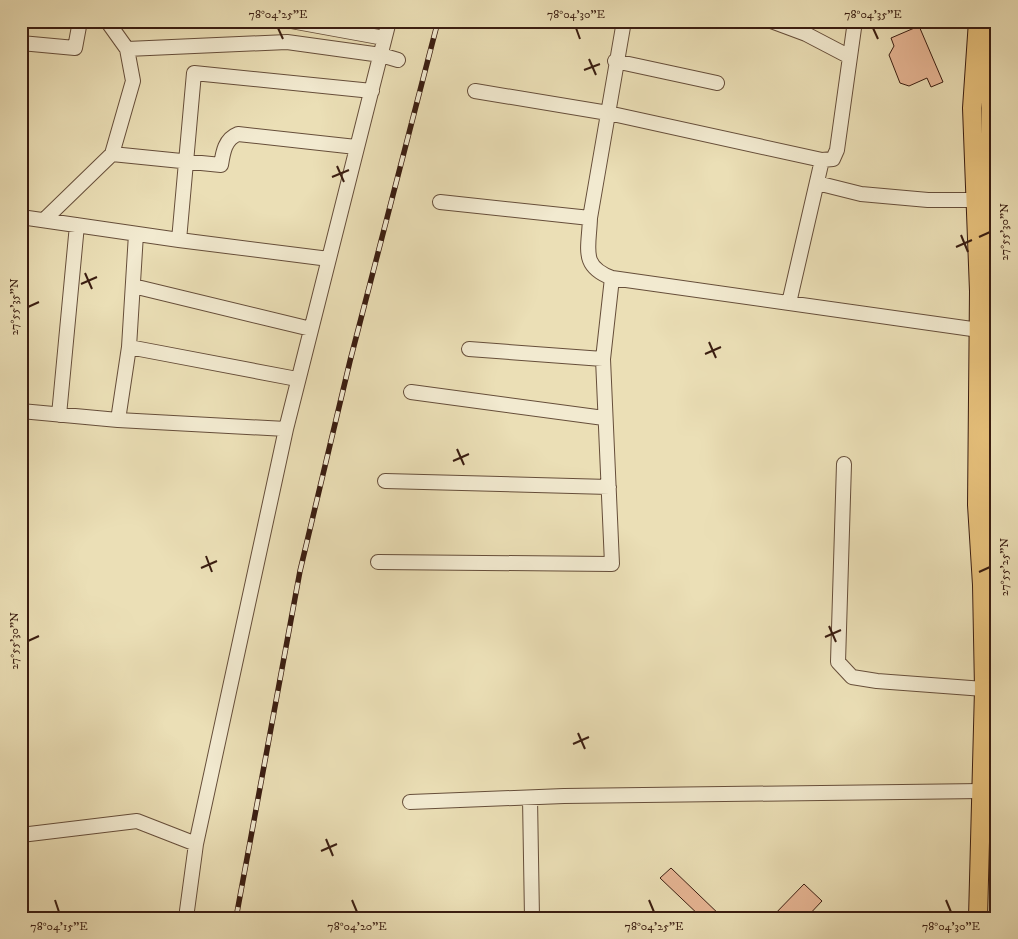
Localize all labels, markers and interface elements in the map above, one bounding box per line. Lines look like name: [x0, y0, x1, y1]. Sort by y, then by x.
text: 78°04'25"E: [249, 7, 308, 22]
text: 78°04'30"E: [547, 7, 605, 22]
text: 78°04'35"E: [844, 7, 902, 22]
text: 27°55'30"N: [997, 203, 1012, 261]
text: 27°55'35"N: [7, 278, 22, 336]
text: 27°55'25"N: [997, 538, 1012, 596]
text: 27°55'30"N: [7, 612, 22, 670]
text: 78°04'15"E: [30, 919, 88, 934]
text: 78°04'20"E: [327, 919, 387, 934]
text: 78°04'25"E: [625, 919, 684, 934]
text: 78°04'30"E: [922, 919, 980, 934]

